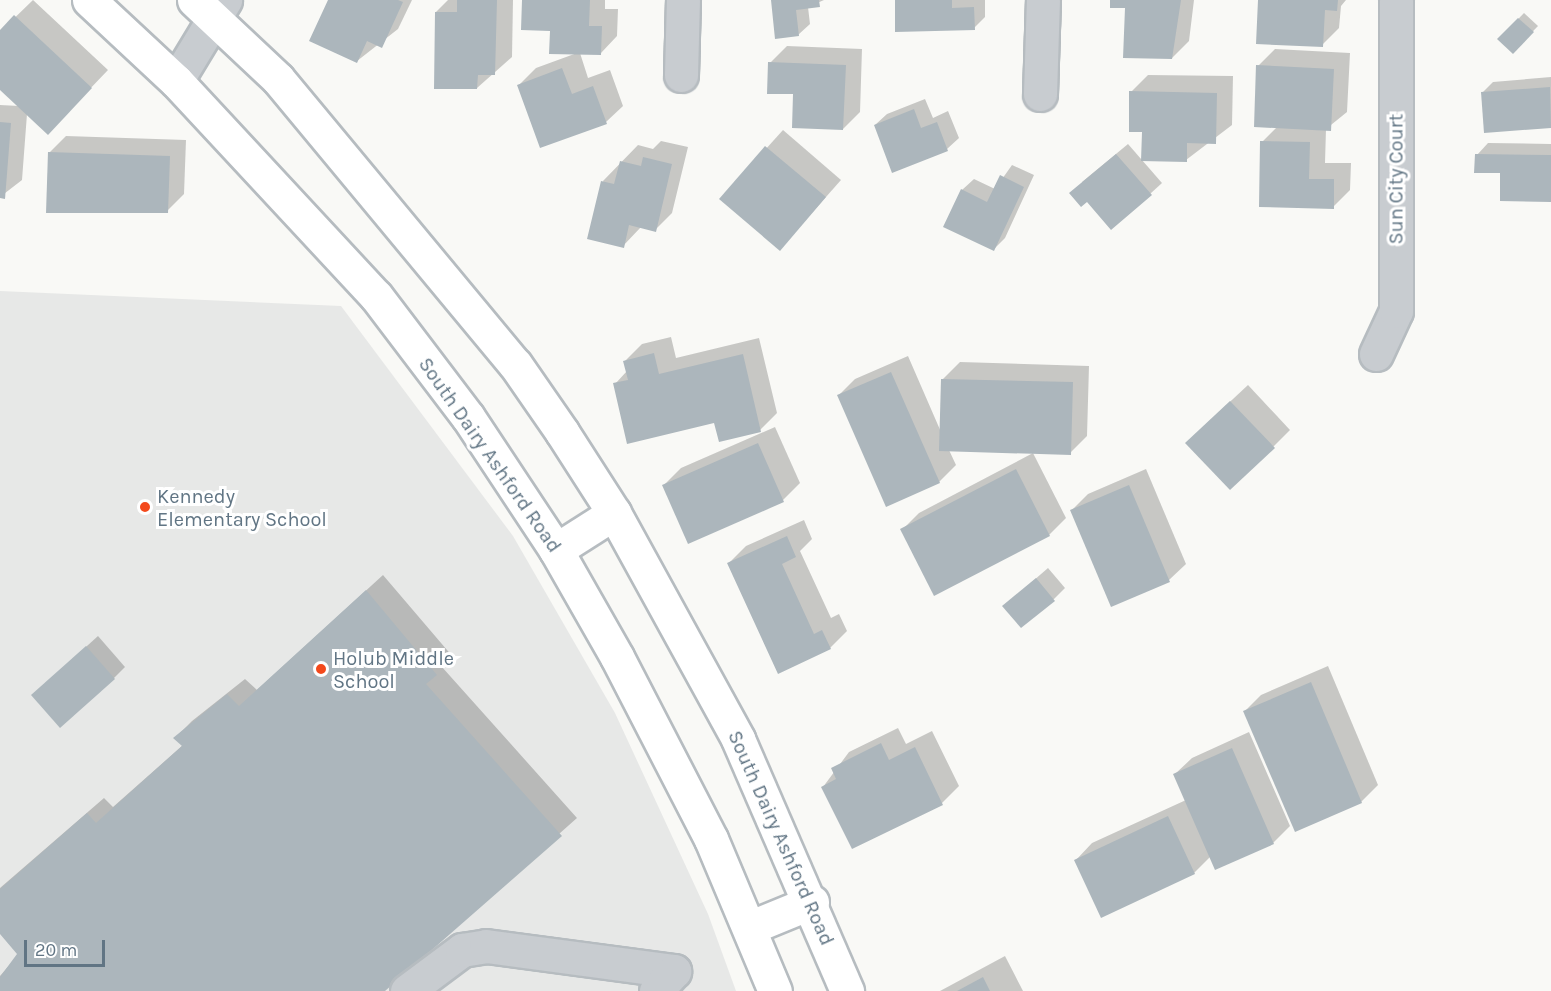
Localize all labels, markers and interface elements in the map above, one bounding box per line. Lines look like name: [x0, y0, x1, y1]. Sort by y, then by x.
street label: Sun City Court: [1384, 114, 1408, 244]
street label: South Dairy Ashford Road: [413, 353, 567, 557]
place label: Kennedy Elementary School: [157, 484, 327, 531]
marker: Kennedy Elementary School: [138, 500, 152, 514]
place label: Holub Middle School: [333, 646, 454, 693]
marker: Holub Middle School: [314, 662, 328, 676]
street label: South Dairy Ashford Road: [723, 727, 839, 949]
scale bar: [27, 928, 108, 966]
text: 20 m: [35, 939, 77, 961]

